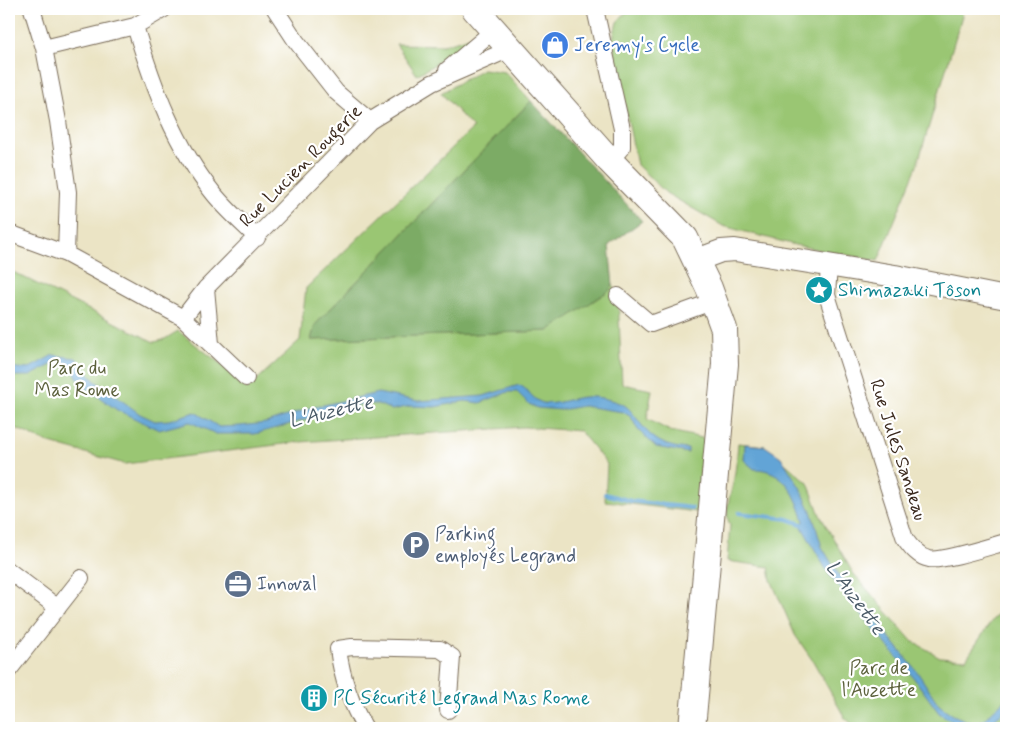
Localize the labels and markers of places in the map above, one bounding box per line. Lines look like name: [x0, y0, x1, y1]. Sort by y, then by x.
shop icon: Jeremy's Cycle: [540, 30, 570, 60]
place label: Jeremy's Cycle: [574, 33, 700, 59]
place icon: Shimazaki Tôson: [804, 275, 834, 305]
place label: Shimazaki Tôson: [838, 278, 981, 303]
place label: Parking employés Legrand: [435, 522, 576, 571]
parking icon: Parking employés Legrand: [401, 530, 431, 560]
office icon: Innoval: [223, 569, 253, 599]
place label: Innoval: [257, 572, 317, 597]
building icon: PC Sécurité Legrand Mas Rome: [299, 683, 329, 713]
place label: PC Sécurité Legrand Mas Rome: [333, 686, 590, 714]

